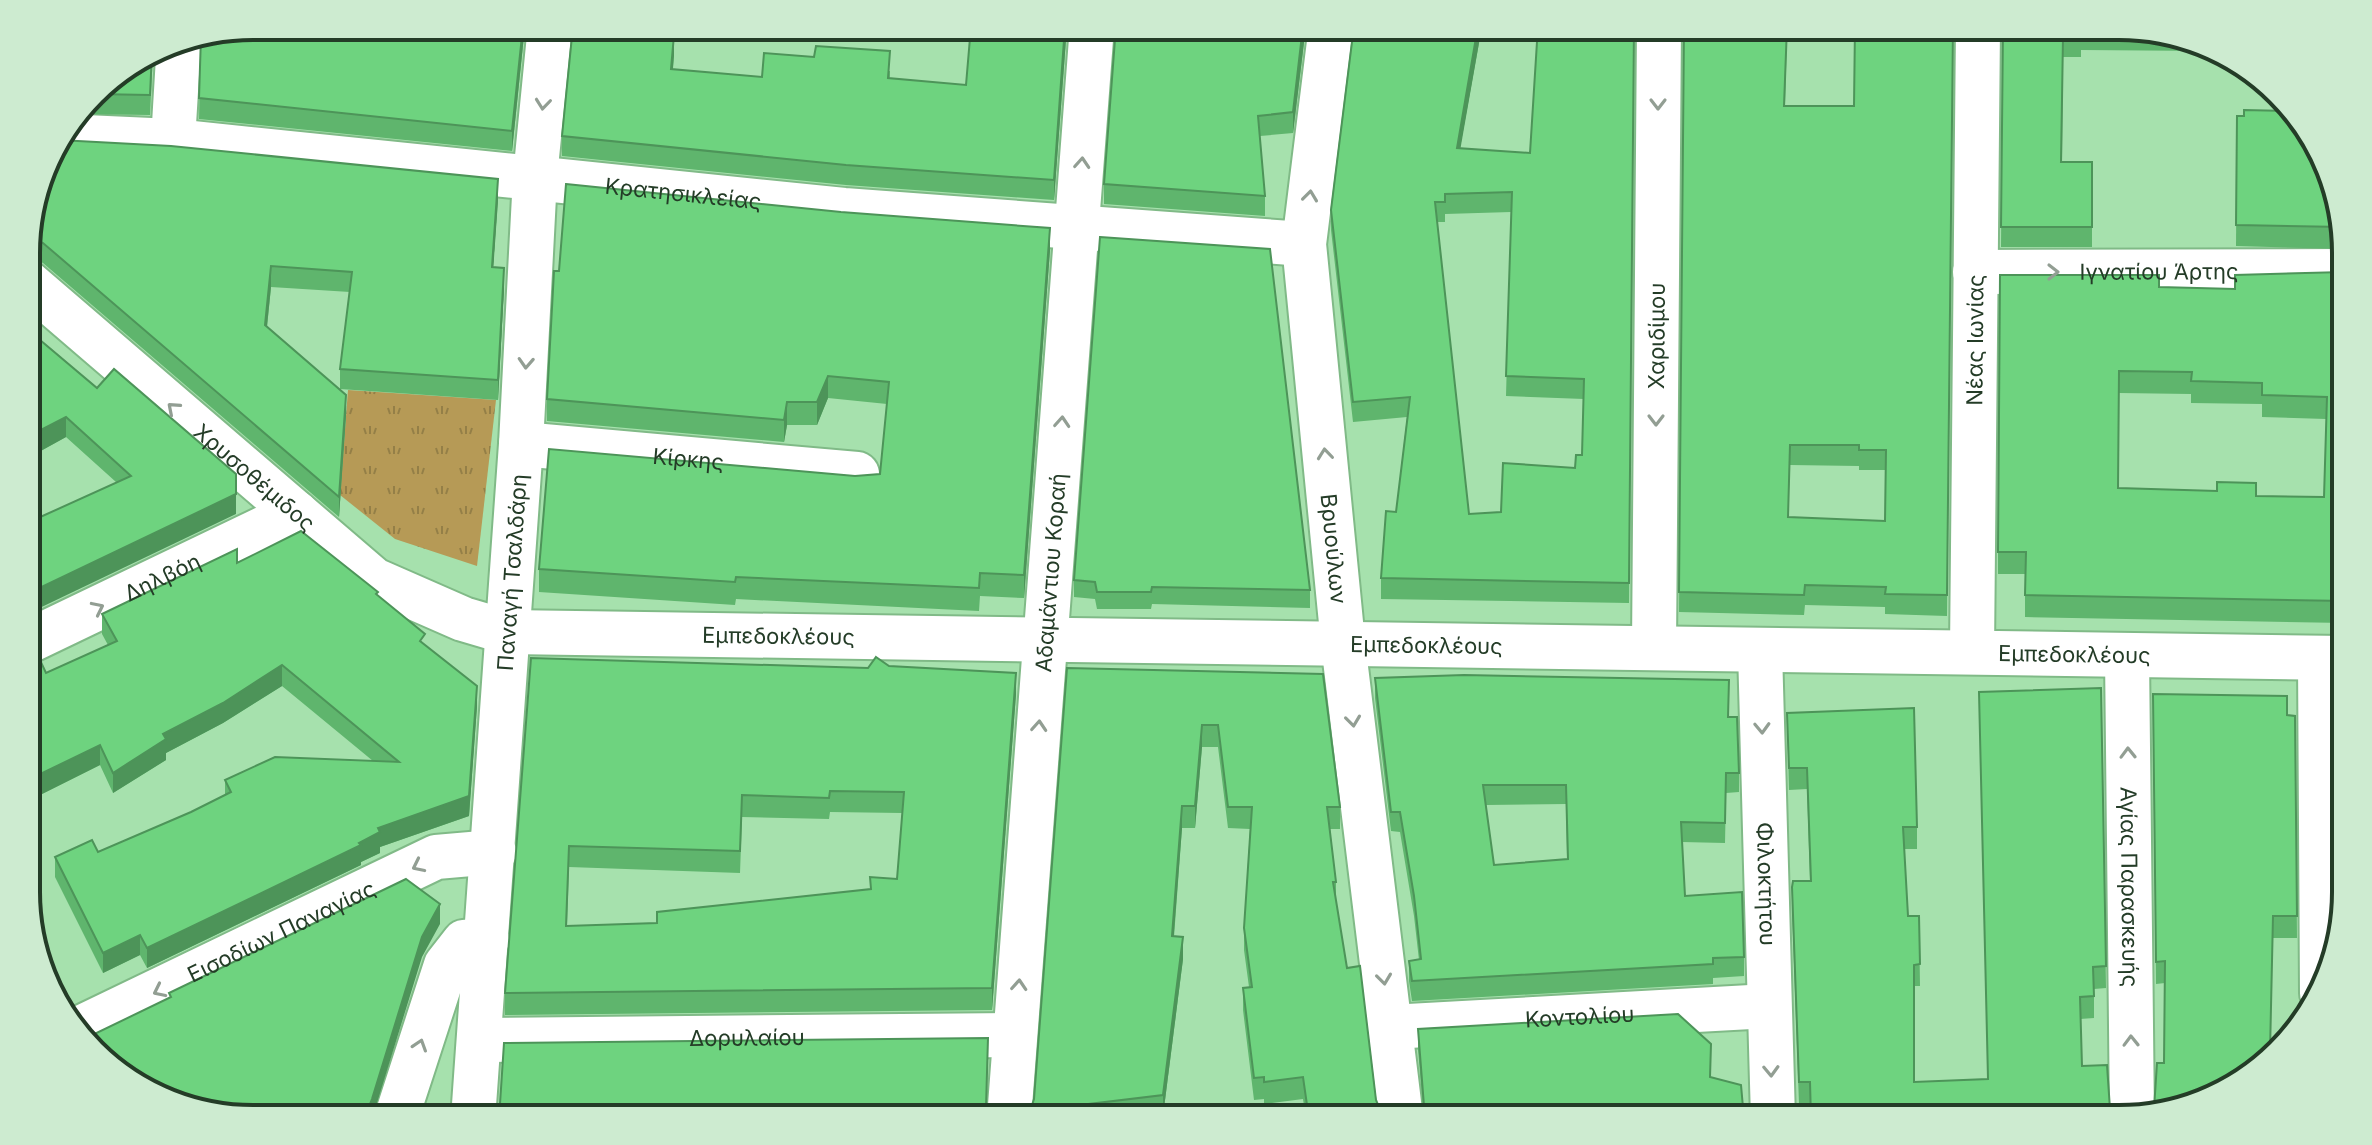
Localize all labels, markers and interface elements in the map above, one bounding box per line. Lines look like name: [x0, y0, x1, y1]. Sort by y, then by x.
one-way arrow: [534, 98, 551, 111]
one-way arrow: [1649, 98, 1667, 111]
one-way arrow: [1073, 156, 1090, 169]
street label: Κρατησικλείας: [604, 173, 763, 214]
one-way arrow: [1301, 189, 1318, 202]
street label: Ιγνατίου Άρτης: [2080, 258, 2238, 285]
one-way arrow: [2047, 263, 2060, 280]
street label: Νέας Ιωνίας: [1961, 274, 1989, 406]
street label: Χαριδίμου: [1643, 283, 1670, 389]
one-way arrow: [517, 357, 534, 370]
one-way arrow: [168, 403, 183, 418]
one-way arrow: [1647, 414, 1665, 427]
one-way arrow: [1053, 415, 1070, 428]
street label: Χρυσοθέμιδος: [189, 418, 320, 537]
street label: Κίρκης: [652, 443, 725, 475]
one-way arrow: [1316, 447, 1333, 460]
street label: Αδαμάντιου Κοραή: [1030, 472, 1071, 673]
street label: Παναγή Τσαλδάρη: [492, 473, 532, 672]
street label: Βρυούλων: [1315, 493, 1352, 605]
street label: Δηλβόη: [120, 548, 205, 606]
one-way arrow: [89, 602, 104, 618]
street label: Εμπεδοκλέους: [702, 622, 855, 650]
street label: Εμπεδοκλέους: [1350, 631, 1503, 659]
street label: Εμπεδοκλέους: [1998, 640, 2151, 668]
one-way arrow: [1344, 714, 1361, 728]
one-way arrow: [1030, 719, 1047, 732]
one-way arrow: [1753, 722, 1771, 735]
one-way arrow: [2119, 746, 2137, 759]
street label: Αγίας Παρασκευής: [2115, 787, 2144, 987]
street label: Φιλοκτήτου: [1752, 822, 1781, 946]
one-way arrow: [412, 856, 427, 872]
street label: Εισοδίων Παναγίας: [183, 875, 379, 988]
one-way arrow: [1375, 972, 1392, 986]
one-way arrow: [1010, 978, 1027, 991]
one-way arrow: [152, 981, 167, 997]
street label: Κοντολίου: [1524, 1000, 1635, 1032]
street label: Δορυλαίου: [689, 1024, 805, 1051]
one-way arrow: [2122, 1034, 2140, 1047]
one-way arrow: [411, 1038, 427, 1052]
one-way arrow: [1763, 1065, 1780, 1078]

